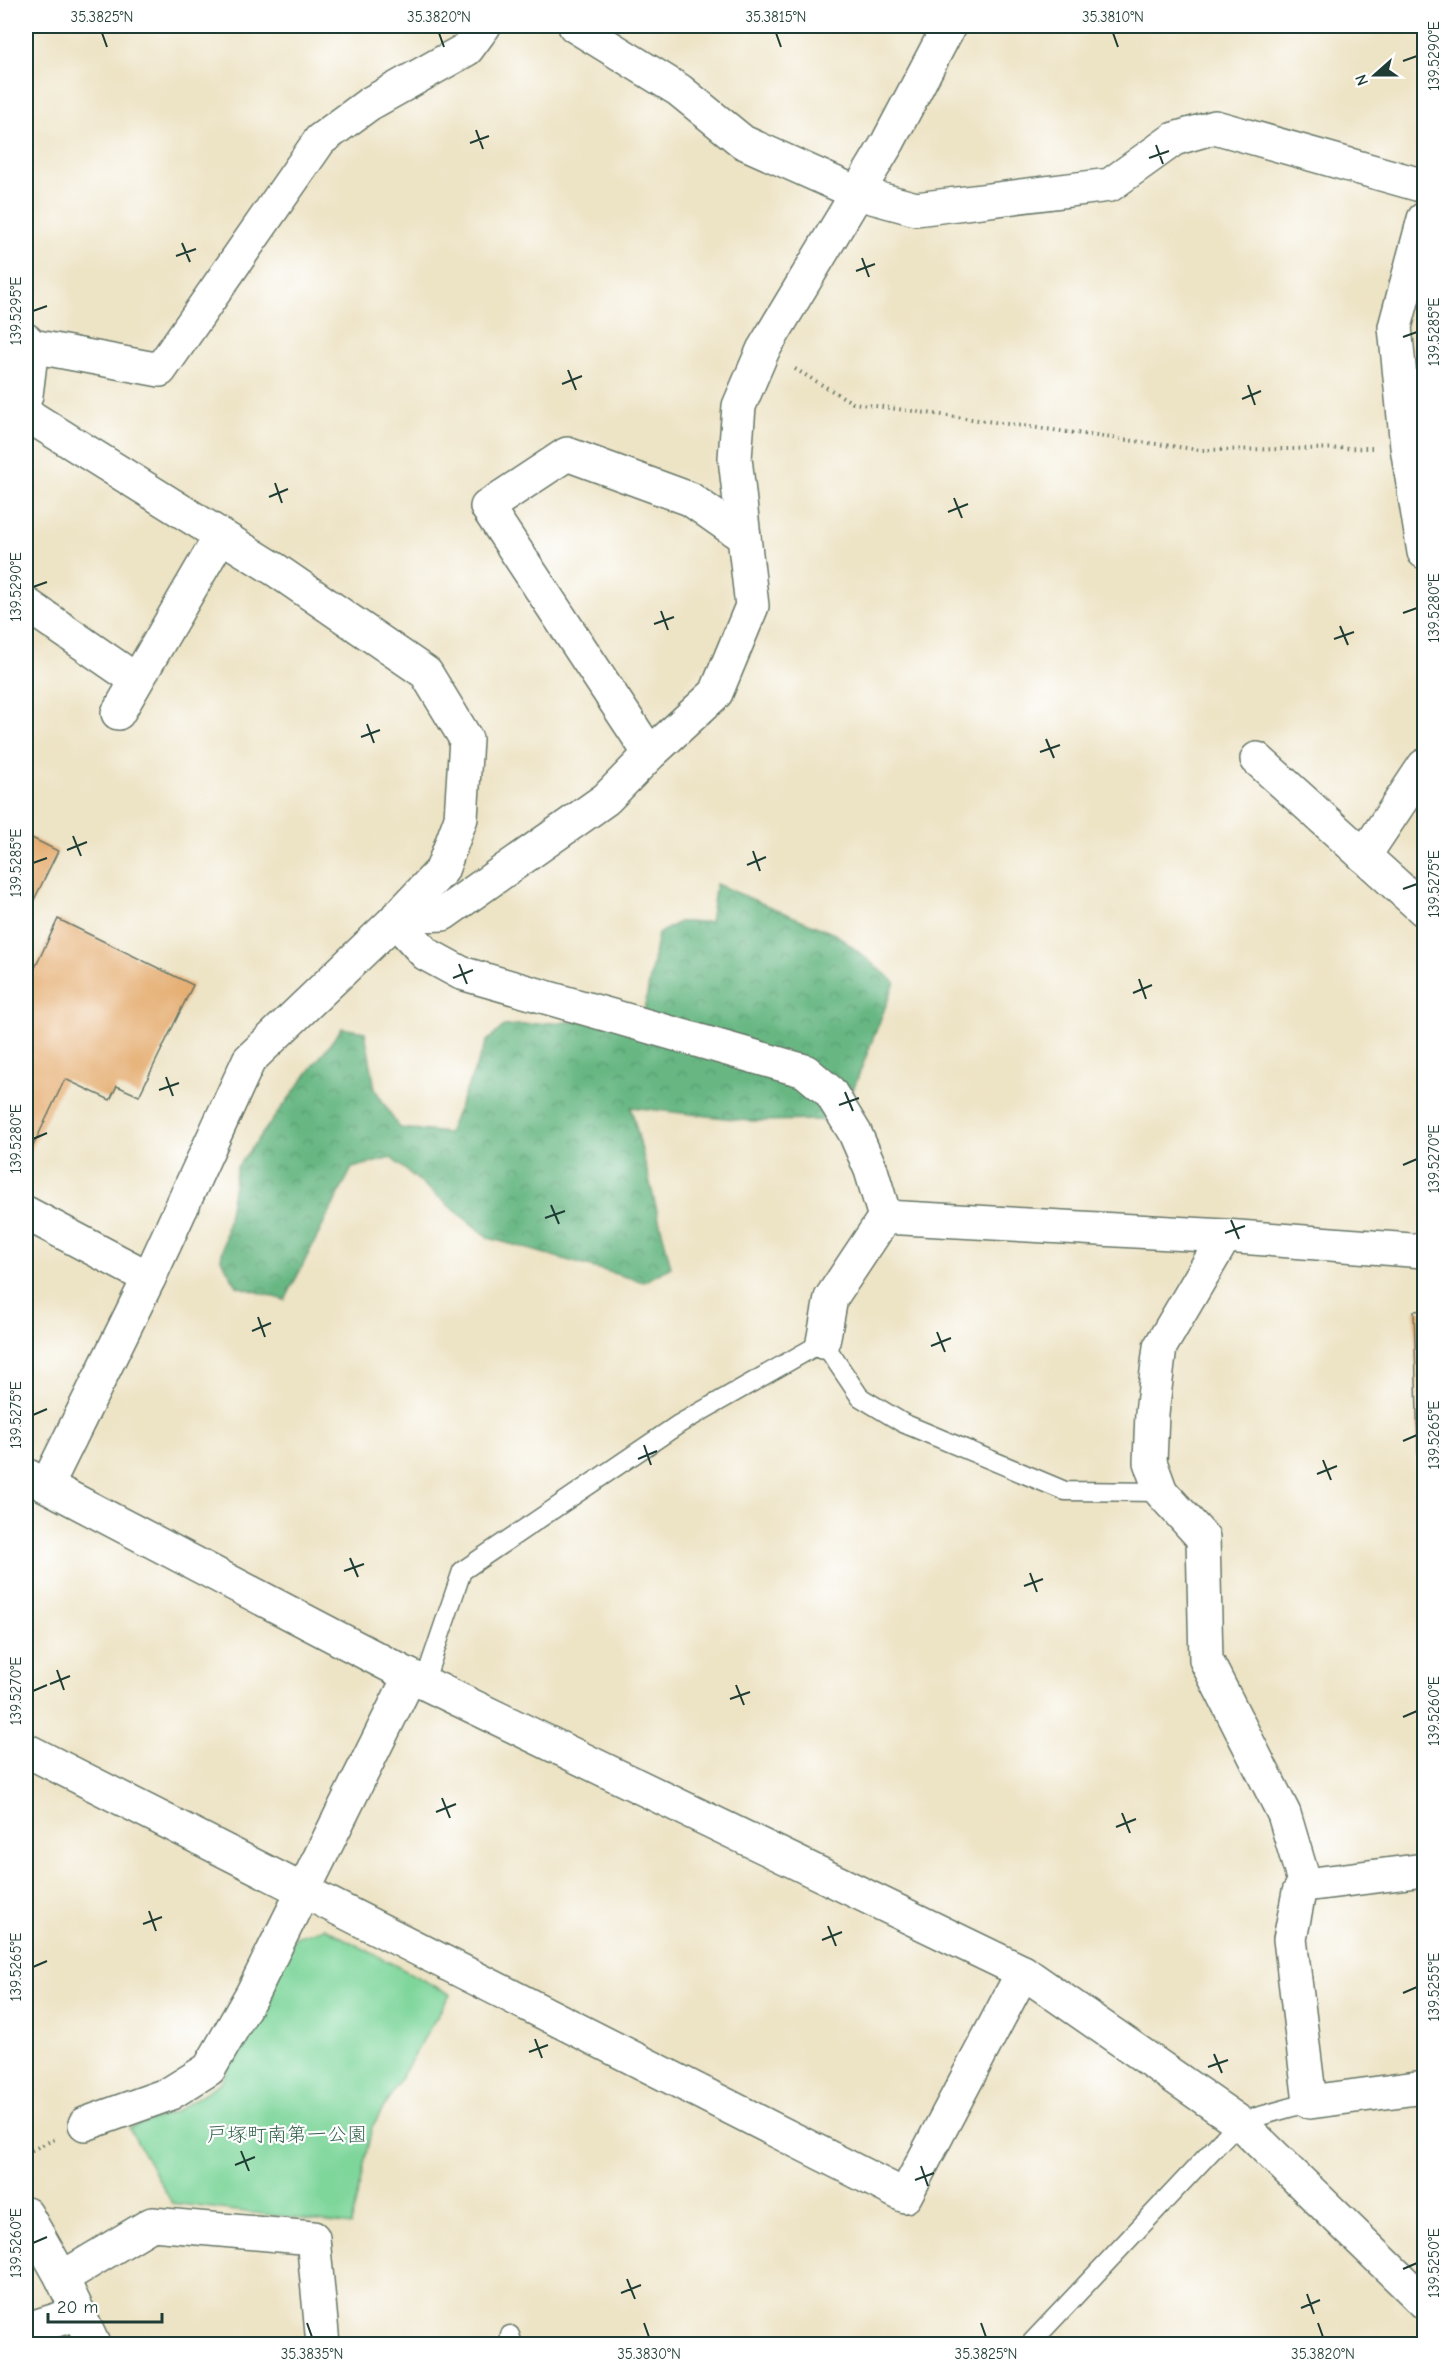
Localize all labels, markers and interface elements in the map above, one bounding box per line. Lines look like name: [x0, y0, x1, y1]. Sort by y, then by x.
text: 35.3825°N: [71, 8, 133, 26]
text: 35.3820°N: [407, 8, 471, 26]
text: 35.3815°N: [746, 8, 806, 26]
text: 35.3810°N: [1082, 8, 1144, 26]
text: 139.5290°E: [1425, 21, 1443, 91]
north arrow: [1345, 45, 1405, 105]
text: N: [1352, 72, 1372, 88]
text: 139.5295°E: [7, 277, 25, 345]
text: 139.5285°E: [1425, 298, 1443, 366]
text: 139.5290°E: [7, 552, 25, 622]
text: 139.5280°E: [1425, 573, 1443, 643]
text: 139.5285°E: [7, 829, 25, 897]
text: 139.5275°E: [1425, 850, 1443, 918]
text: 139.5280°E: [7, 1104, 25, 1174]
text: 139.5270°E: [1425, 1125, 1443, 1193]
text: 139.5275°E: [7, 1381, 25, 1449]
text: 139.5265°E: [1425, 1401, 1443, 1469]
text: 139.5270°E: [7, 1657, 25, 1725]
text: 139.5260°E: [1425, 1676, 1443, 1746]
text: 139.5265°E: [7, 1933, 25, 2001]
text: 139.5255°E: [1425, 1953, 1443, 2021]
park label: 戸塚町南第一公園: [207, 2123, 367, 2146]
text: 139.5260°E: [7, 2208, 25, 2278]
text: 139.5250°E: [1425, 2228, 1443, 2298]
scale bar: [48, 2286, 162, 2324]
text: 20 m: [57, 2297, 98, 2318]
text: 35.3835°N: [281, 2345, 343, 2363]
text: 35.3830°N: [617, 2345, 681, 2363]
text: 35.3825°N: [955, 2345, 1017, 2363]
text: 35.3820°N: [1291, 2345, 1355, 2363]

